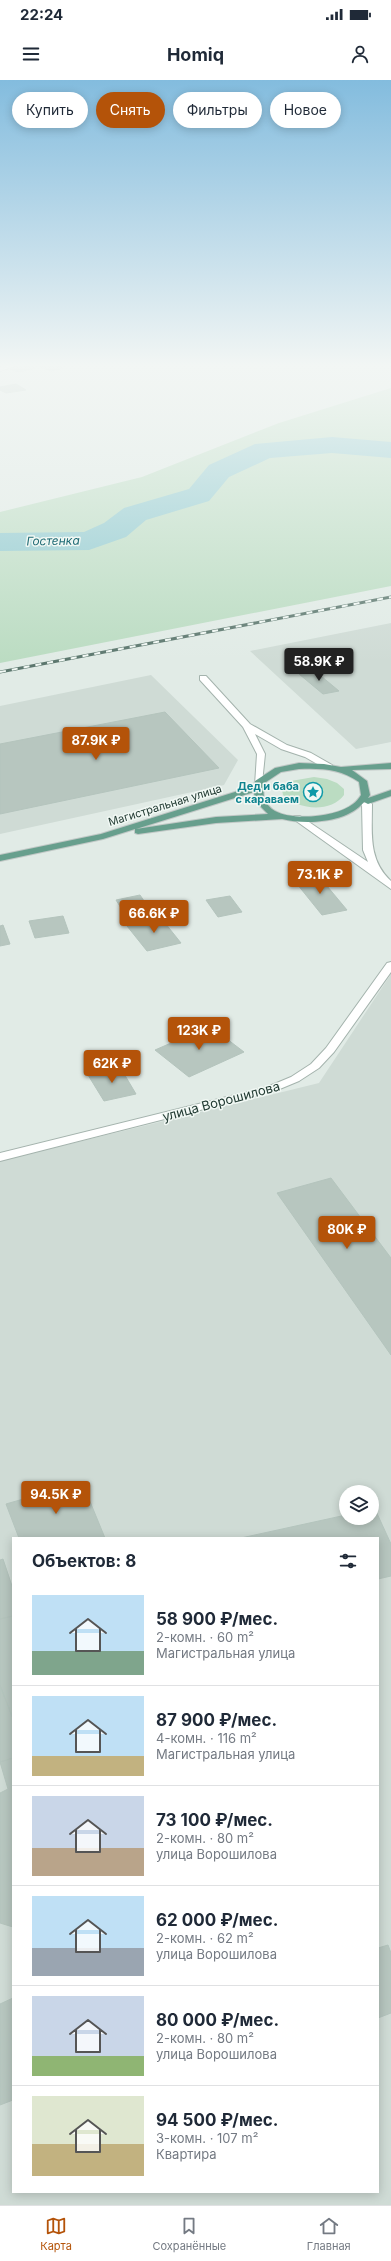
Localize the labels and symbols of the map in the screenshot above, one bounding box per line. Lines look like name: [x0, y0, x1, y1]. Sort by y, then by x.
water label: Гостенка: [26, 533, 80, 548]
pin: 58.9K ₽: [282, 648, 356, 682]
pin: 87.9K ₽: [59, 727, 133, 761]
place label: Дед и баба с караваем: [235, 779, 299, 806]
street label: Магистральная улица: [107, 781, 223, 829]
place icon: Дед и баба с караваем: [302, 781, 324, 803]
pin: 73.1K ₽: [283, 861, 357, 895]
pin: 66.6K ₽: [117, 900, 191, 934]
pin: 123K ₽: [166, 1017, 232, 1051]
pin: 62K ₽: [84, 1050, 140, 1084]
street label: улица Ворошилова: [161, 1078, 281, 1124]
pin: 80K ₽: [319, 1216, 375, 1250]
pin: 94.5K ₽: [19, 1481, 93, 1515]

